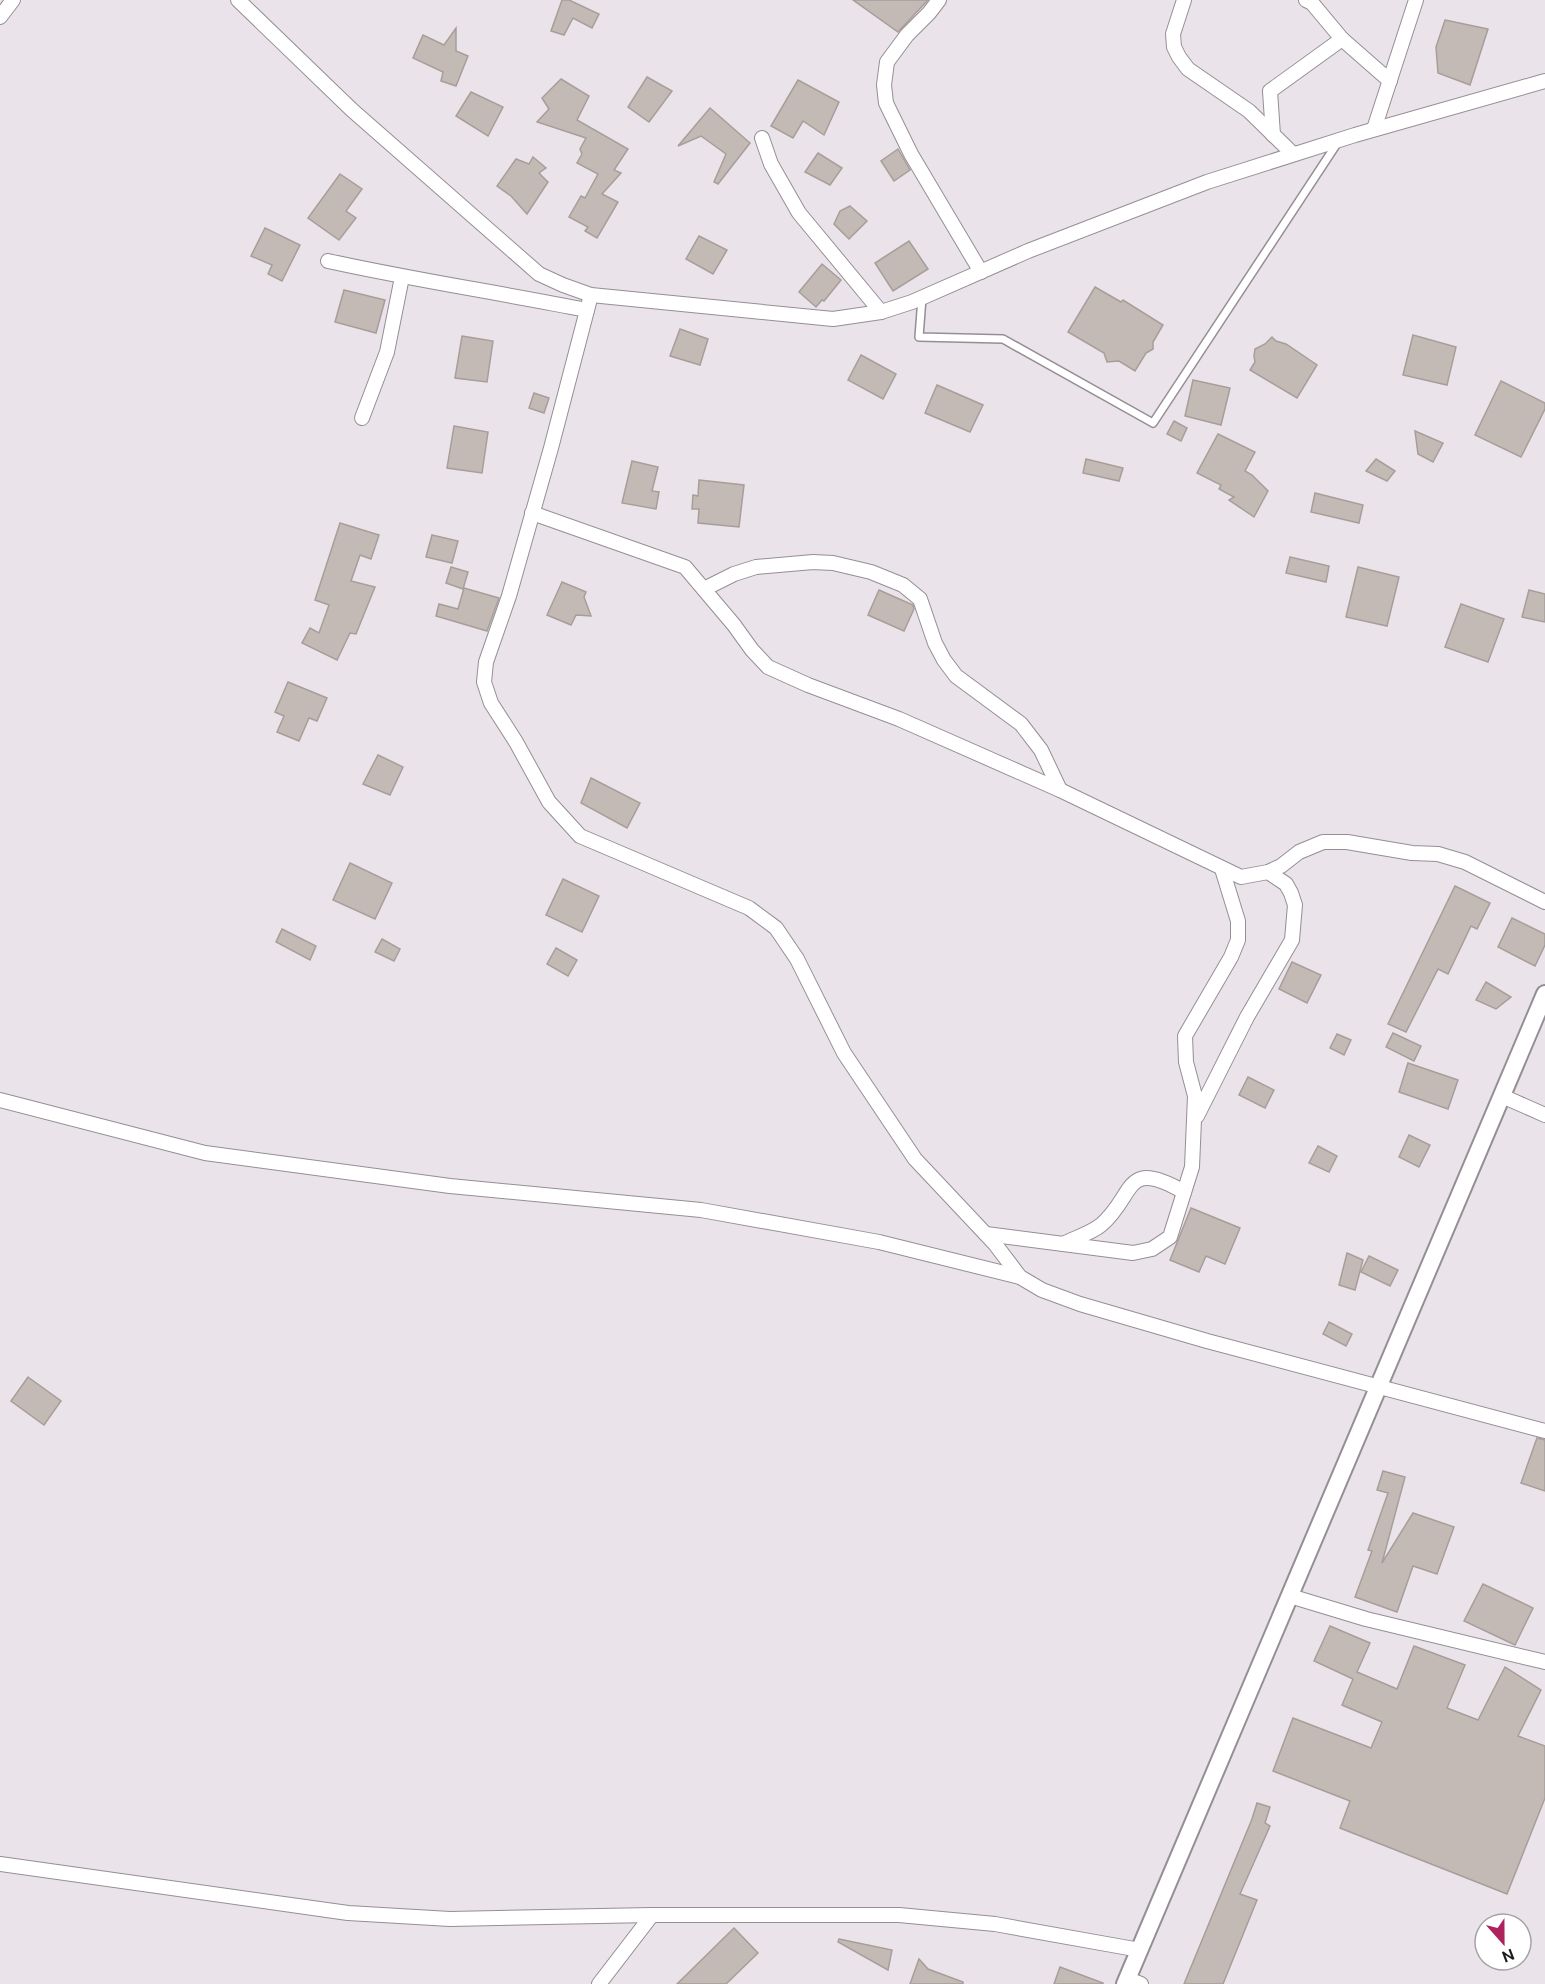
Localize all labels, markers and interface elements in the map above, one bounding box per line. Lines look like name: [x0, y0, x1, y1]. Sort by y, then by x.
north arrow: [1473, 1912, 1533, 1972]
text: N: [1500, 1945, 1517, 1967]

